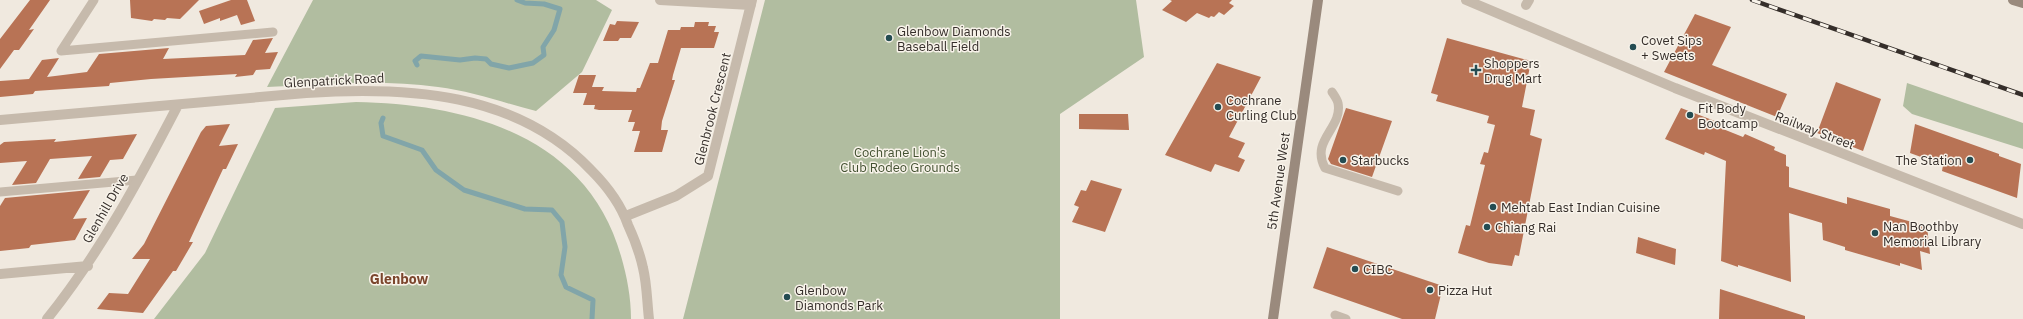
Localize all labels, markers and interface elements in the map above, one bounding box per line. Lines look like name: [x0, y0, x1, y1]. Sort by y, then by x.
place label: Glenbow Diamonds Baseball Field: [897, 23, 1011, 55]
place label: Covet Sips + Sweets: [1641, 32, 1702, 64]
marker: Glenbow Diamonds Baseball Field: [884, 33, 894, 43]
marker: Covet Sips + Sweets: [1628, 42, 1638, 52]
street label: Glenbrook Crescent: [690, 51, 735, 167]
place label: Shoppers Drug Mart: [1484, 55, 1542, 87]
marker: Shoppers Drug Mart: [1471, 65, 1481, 75]
street label: Glenpatrick Road: [283, 69, 385, 92]
place label: Cochrane Curling Club: [1226, 92, 1297, 124]
place label: Fit Body Bootcamp: [1698, 100, 1758, 132]
marker: Cochrane Curling Club: [1213, 102, 1223, 112]
street label: Railway Street: [1773, 108, 1857, 153]
marker: Fit Body Bootcamp: [1685, 110, 1695, 120]
street label: 5th Avenue West: [1263, 131, 1294, 231]
park label: Cochrane Lion's Club Rodeo Grounds: [840, 144, 960, 176]
place label: Starbucks: [1351, 152, 1409, 169]
place label: The Station: [1895, 152, 1962, 169]
marker: Starbucks: [1338, 155, 1348, 165]
marker: The Station: [1965, 155, 1975, 165]
street label: Glenhill Drive: [79, 170, 132, 246]
place label: Mehtab East Indian Cuisine: [1501, 199, 1660, 216]
marker: Mehtab East Indian Cuisine: [1488, 202, 1498, 212]
place label: Nan Boothby Memorial Library: [1883, 218, 1982, 250]
place label: Chiang Rai: [1495, 219, 1556, 236]
marker: Chiang Rai: [1482, 222, 1492, 232]
marker: Nan Boothby Memorial Library: [1870, 228, 1880, 238]
place label: CIBC: [1363, 261, 1393, 278]
marker: CIBC: [1350, 264, 1360, 274]
district label: Glenbow: [370, 270, 429, 288]
place label: Glenbow Diamonds Park: [795, 282, 883, 314]
place label: Pizza Hut: [1438, 282, 1492, 299]
marker: Pizza Hut: [1425, 285, 1435, 295]
marker: Glenbow Diamonds Park: [782, 292, 792, 302]

